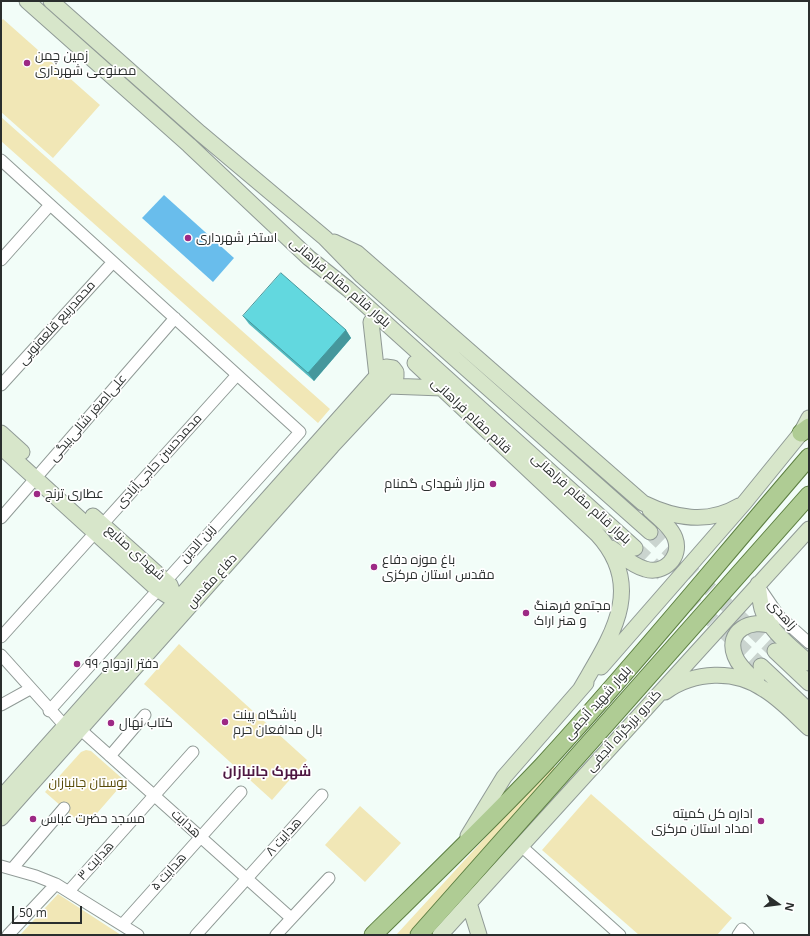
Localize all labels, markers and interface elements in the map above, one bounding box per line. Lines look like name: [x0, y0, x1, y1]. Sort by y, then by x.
place label: زمین چمن مصنوعی شهرداری: [35, 48, 136, 79]
marker: زمین چمن مصنوعی شهرداری: [22, 58, 32, 68]
place label: استخر شهرداری: [196, 230, 277, 246]
marker: استخر شهرداری: [183, 233, 193, 243]
street label: بلوار قائم مقام فراهانی: [286, 235, 394, 331]
street label: محمدربیع قلعه‌نویی: [15, 278, 99, 368]
street label: علی‌اصغر شالی‌بیگی: [46, 371, 130, 465]
street label: قائم مقام فراهانی: [428, 375, 514, 457]
street label: محمدحسن حاجی‌آبادی: [113, 411, 205, 511]
street label: بلوار قائم مقام فراهانی: [528, 450, 634, 548]
place label: مزار شهدای گمنام: [384, 476, 485, 492]
marker: مزار شهدای گمنام: [488, 479, 498, 489]
place label: عطاری ترنج: [45, 486, 104, 502]
marker: عطاری ترنج: [32, 489, 42, 499]
street label: شهدای صنایع: [102, 522, 168, 584]
street label: زین الدین: [177, 522, 219, 566]
street label: دفاع مقدس: [183, 551, 241, 611]
place label: باغ موزه دفاع مقدس استان مرکزی: [382, 552, 495, 583]
marker: باغ موزه دفاع مقدس استان مرکزی: [369, 562, 379, 572]
street label: زاهدی: [764, 596, 800, 634]
place label: مجتمع فرهنگ و هنر اراک: [534, 598, 611, 629]
marker: مجتمع فرهنگ و هنر اراک: [521, 608, 531, 618]
place label: دفتر ازدواج ۹۹: [85, 656, 158, 672]
marker: دفتر ازدواج ۹۹: [72, 659, 82, 669]
street label: بلوار شهید آنجفی: [561, 663, 635, 743]
street label: کندرو بزرگراه آنجفی: [583, 687, 665, 775]
place label: باشگاه پینت بال مدافعان حرم: [233, 707, 322, 738]
place label: کتاب نهال: [119, 715, 173, 731]
marker: باشگاه پینت بال مدافعان حرم: [220, 717, 230, 727]
marker: کتاب نهال: [106, 718, 116, 728]
district label: شهرک جانبازان: [223, 764, 311, 780]
park label: بوستان جانبازان: [48, 775, 128, 791]
place label: اداره کل کمیته امداد استان مرکزی: [651, 806, 753, 837]
street label: هدایت: [168, 807, 204, 841]
place label: مسجد حضرت عباس: [41, 811, 145, 827]
marker: مسجد حضرت عباس: [28, 814, 38, 824]
street label: هدایت ۸: [263, 815, 305, 859]
marker: اداره کل کمیته امداد استان مرکزی: [756, 816, 766, 826]
street label: هدایت ۳: [74, 838, 118, 884]
street label: هدایت ۵: [148, 850, 190, 894]
north arrow: [758, 884, 798, 924]
scale bar: [14, 898, 84, 924]
text: N: [782, 901, 798, 913]
text: 50 m: [19, 904, 47, 921]

